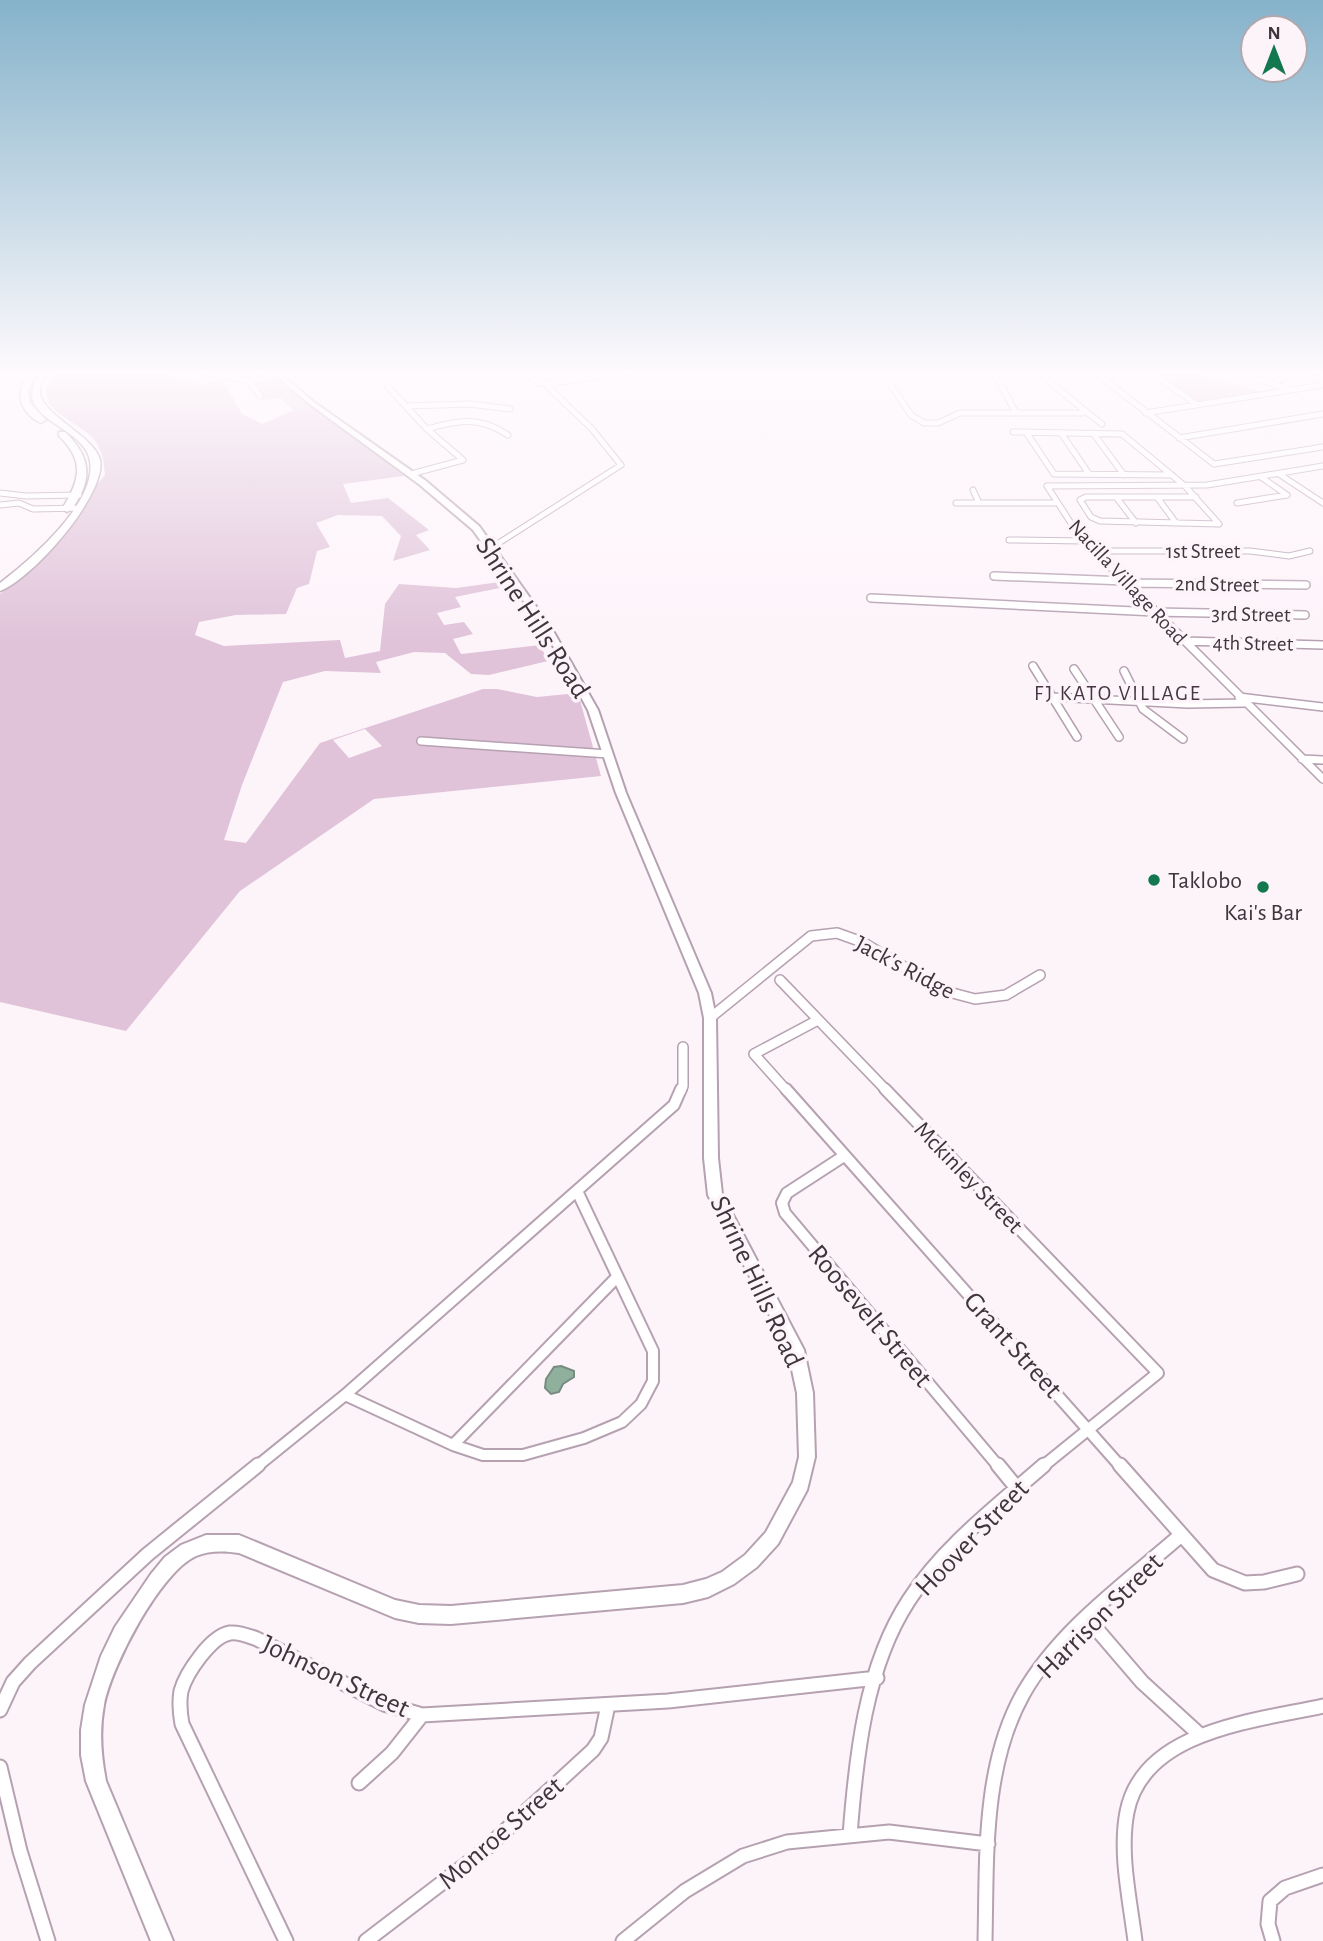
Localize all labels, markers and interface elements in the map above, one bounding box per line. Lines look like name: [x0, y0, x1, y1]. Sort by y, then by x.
north arrow: [1239, 14, 1309, 84]
text: N: [1267, 24, 1281, 43]
street label: Nacilla Village Road: [1065, 516, 1191, 649]
street label: Shrine Hills Road: [470, 533, 595, 703]
street label: 1st Street: [1166, 541, 1241, 562]
street label: 2nd Street: [1175, 573, 1260, 596]
street label: 3rd Street: [1211, 603, 1291, 626]
street label: 4th Street: [1213, 632, 1294, 655]
district label: FJ KATO VILLAGE: [1034, 683, 1202, 704]
place label: Taklobo: [1168, 869, 1242, 893]
marker: Taklobo: [1146, 872, 1162, 888]
marker: Kai's Bar: [1255, 879, 1271, 895]
place label: Kai's Bar: [1224, 901, 1302, 925]
street label: Jack's Ridge: [851, 932, 958, 1004]
street label: Mckinley Street: [909, 1117, 1027, 1238]
street label: Shrine Hills Road: [704, 1192, 808, 1372]
street label: Roosevelt Street: [802, 1240, 937, 1393]
street label: Grant Street: [958, 1287, 1067, 1404]
street label: Hoover Street: [910, 1475, 1035, 1602]
street label: Harrison Street: [1032, 1548, 1169, 1685]
street label: Johnson Street: [257, 1630, 413, 1723]
street label: Monroe Street: [433, 1772, 569, 1895]

